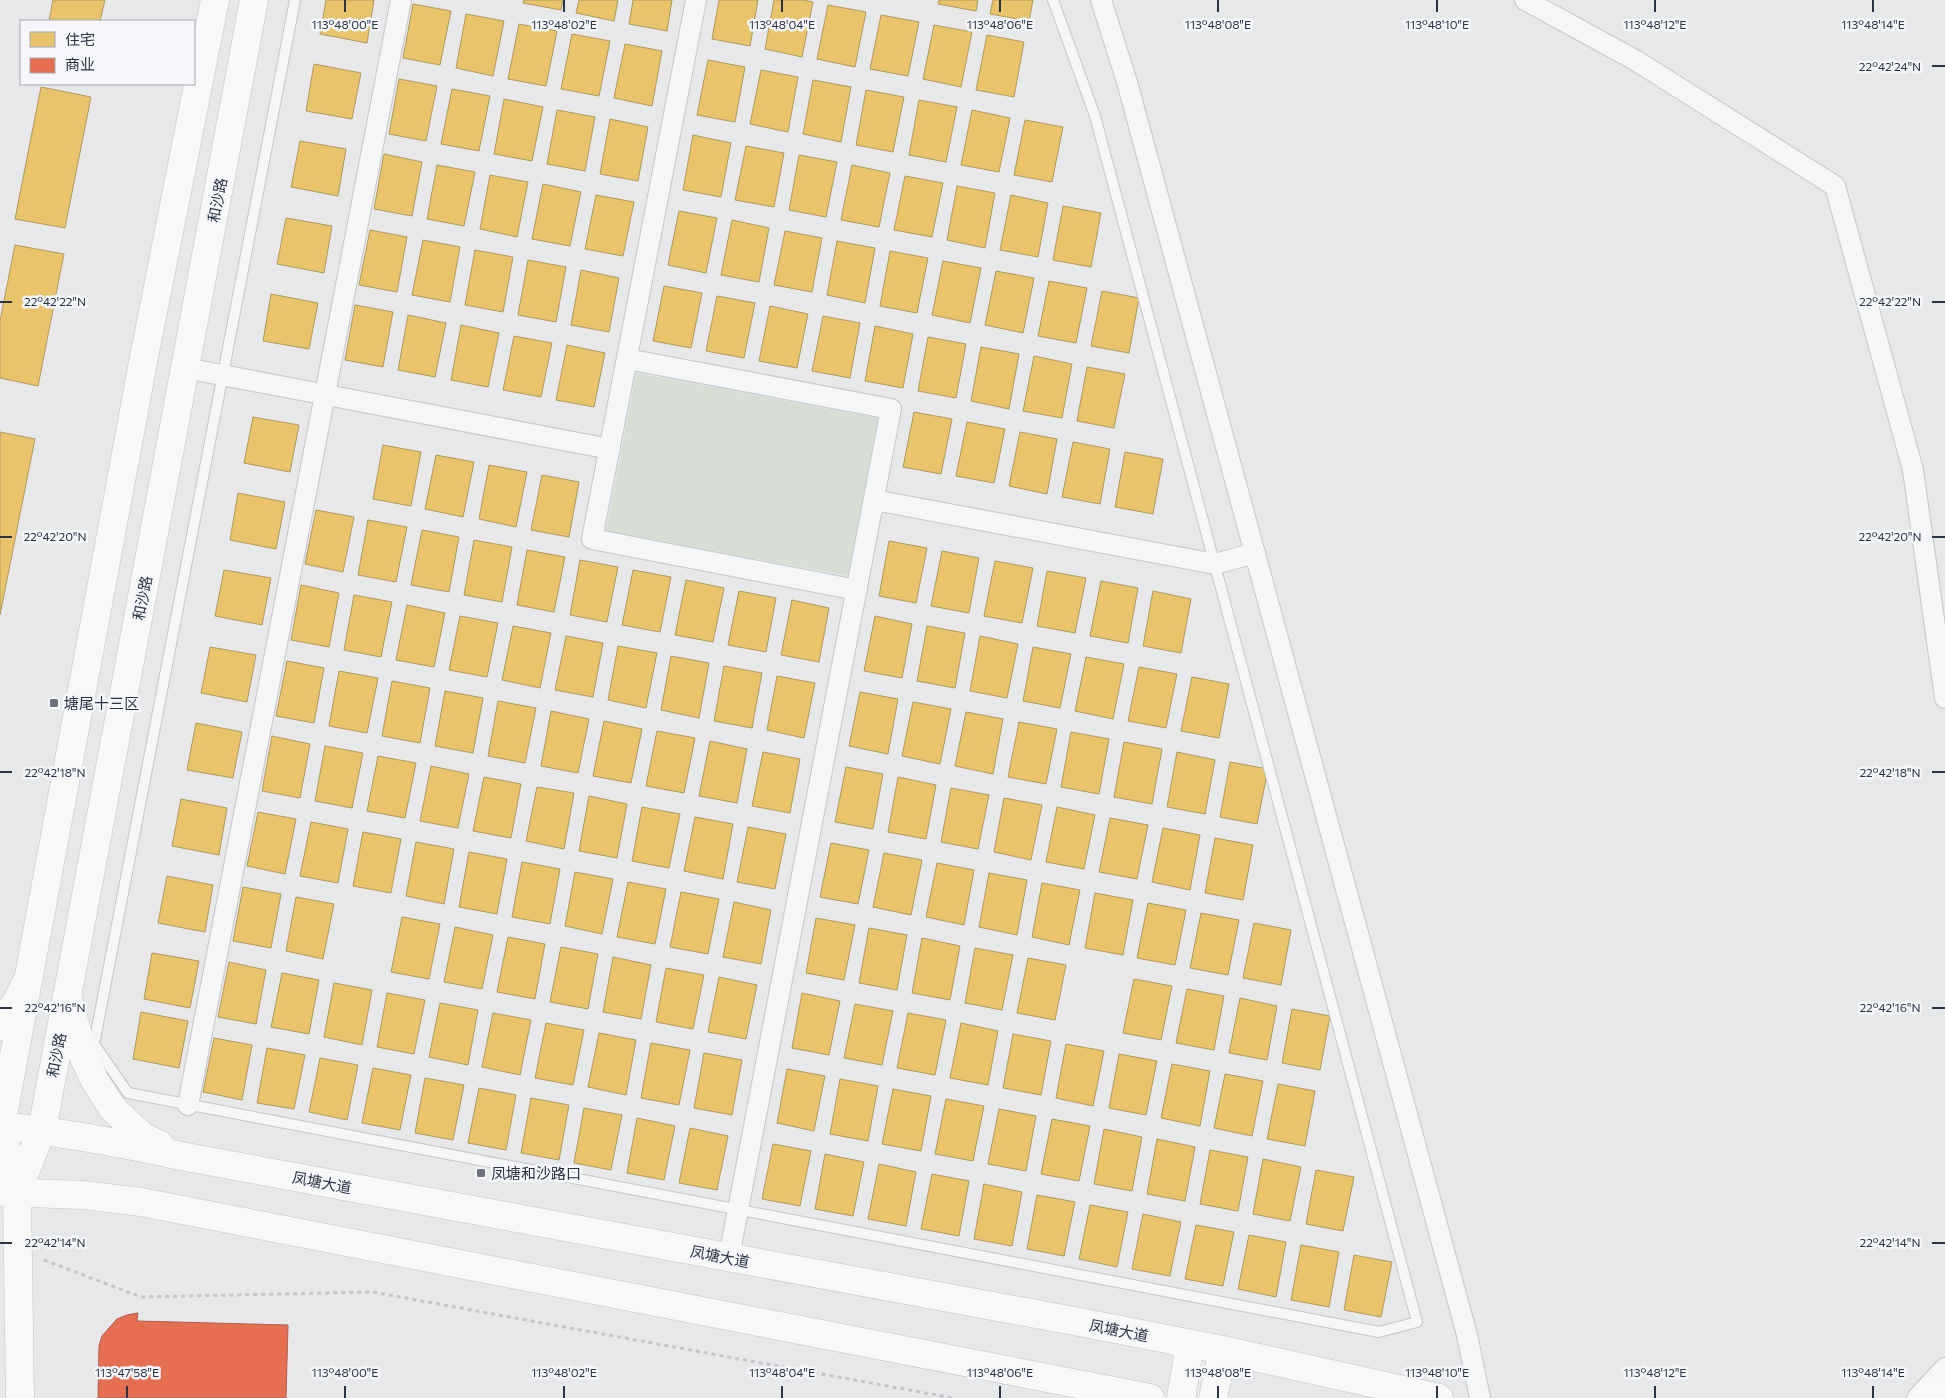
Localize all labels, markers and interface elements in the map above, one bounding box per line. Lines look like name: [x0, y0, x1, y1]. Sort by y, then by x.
text: 113°48'00"E: [312, 17, 378, 31]
text: 113°48'02"E: [531, 17, 597, 31]
text: 113°48'04"E: [749, 17, 815, 31]
text: 113°48'06"E: [967, 17, 1033, 31]
text: 113°48'08"E: [1185, 17, 1251, 31]
text: 113°48'10"E: [1405, 17, 1469, 31]
text: 113°48'12"E: [1623, 17, 1687, 31]
text: 113°48'14"E: [1841, 17, 1905, 31]
legend: [20, 20, 195, 85]
text: 住宅: [65, 30, 95, 48]
text: 商业: [65, 55, 95, 73]
text: 22°42'24"N: [1859, 59, 1921, 73]
street label: 和沙路: [204, 176, 230, 224]
text: 22°42'22"N: [24, 294, 86, 308]
text: 22°42'22"N: [1859, 294, 1921, 308]
text: 22°42'20"N: [23, 529, 87, 543]
text: 22°42'20"N: [1858, 529, 1922, 543]
street label: 和沙路: [129, 574, 155, 622]
place label: 塘尾十三区: [64, 694, 139, 712]
marker: 塘尾十三区: [48, 697, 60, 709]
text: 22°42'18"N: [24, 765, 86, 779]
text: 22°42'18"N: [1859, 765, 1921, 779]
text: 22°42'16"N: [24, 1000, 86, 1014]
text: 22°42'16"N: [1859, 1000, 1921, 1014]
street label: 和沙路: [43, 1031, 69, 1079]
place label: 凤塘和沙路口: [491, 1164, 581, 1182]
street label: 凤塘大道: [291, 1167, 353, 1197]
marker: 凤塘和沙路口: [475, 1167, 487, 1179]
text: 22°42'14"N: [25, 1235, 86, 1249]
text: 22°42'14"N: [1860, 1235, 1921, 1249]
street label: 凤塘大道: [689, 1241, 751, 1271]
street label: 凤塘大道: [1088, 1315, 1150, 1345]
text: 113°47'58"E: [95, 1365, 159, 1379]
text: 113°48'00"E: [312, 1365, 378, 1379]
text: 113°48'02"E: [531, 1365, 597, 1379]
text: 113°48'04"E: [749, 1365, 815, 1379]
text: 113°48'06"E: [967, 1365, 1033, 1379]
text: 113°48'08"E: [1185, 1365, 1251, 1379]
text: 113°48'10"E: [1405, 1365, 1469, 1379]
text: 113°48'12"E: [1623, 1365, 1687, 1379]
text: 113°48'14"E: [1841, 1365, 1905, 1379]

